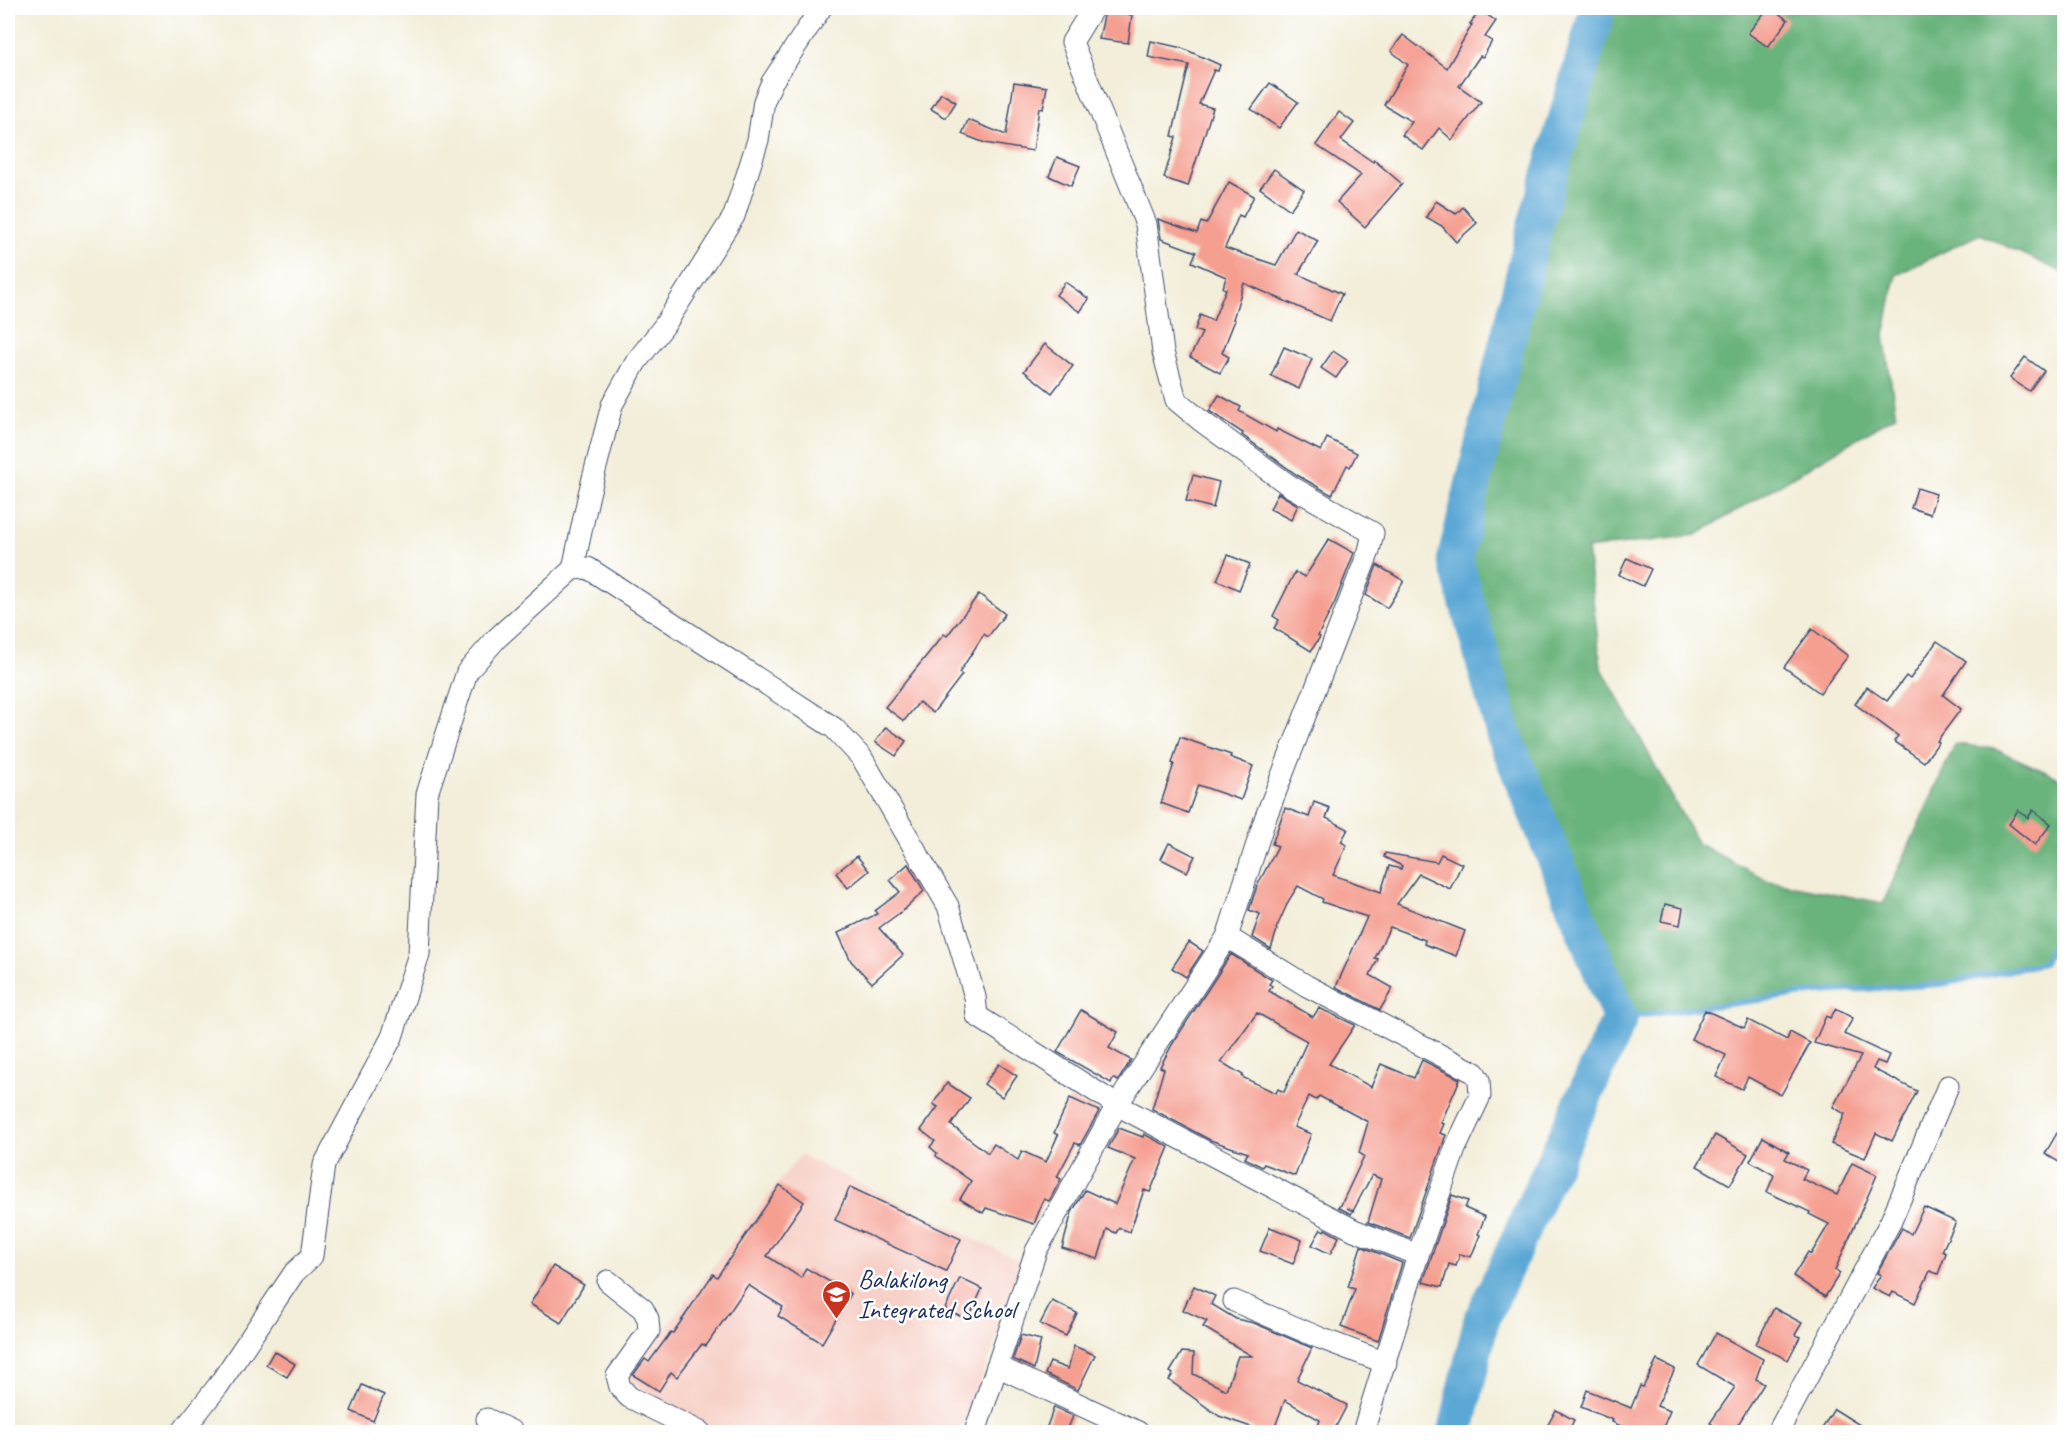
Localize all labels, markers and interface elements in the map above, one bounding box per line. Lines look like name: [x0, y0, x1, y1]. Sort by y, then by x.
place label: Balakilong Integrated School: [858, 1263, 1020, 1326]
school or university icon: Balakilong Integrated School: [821, 1278, 853, 1320]

